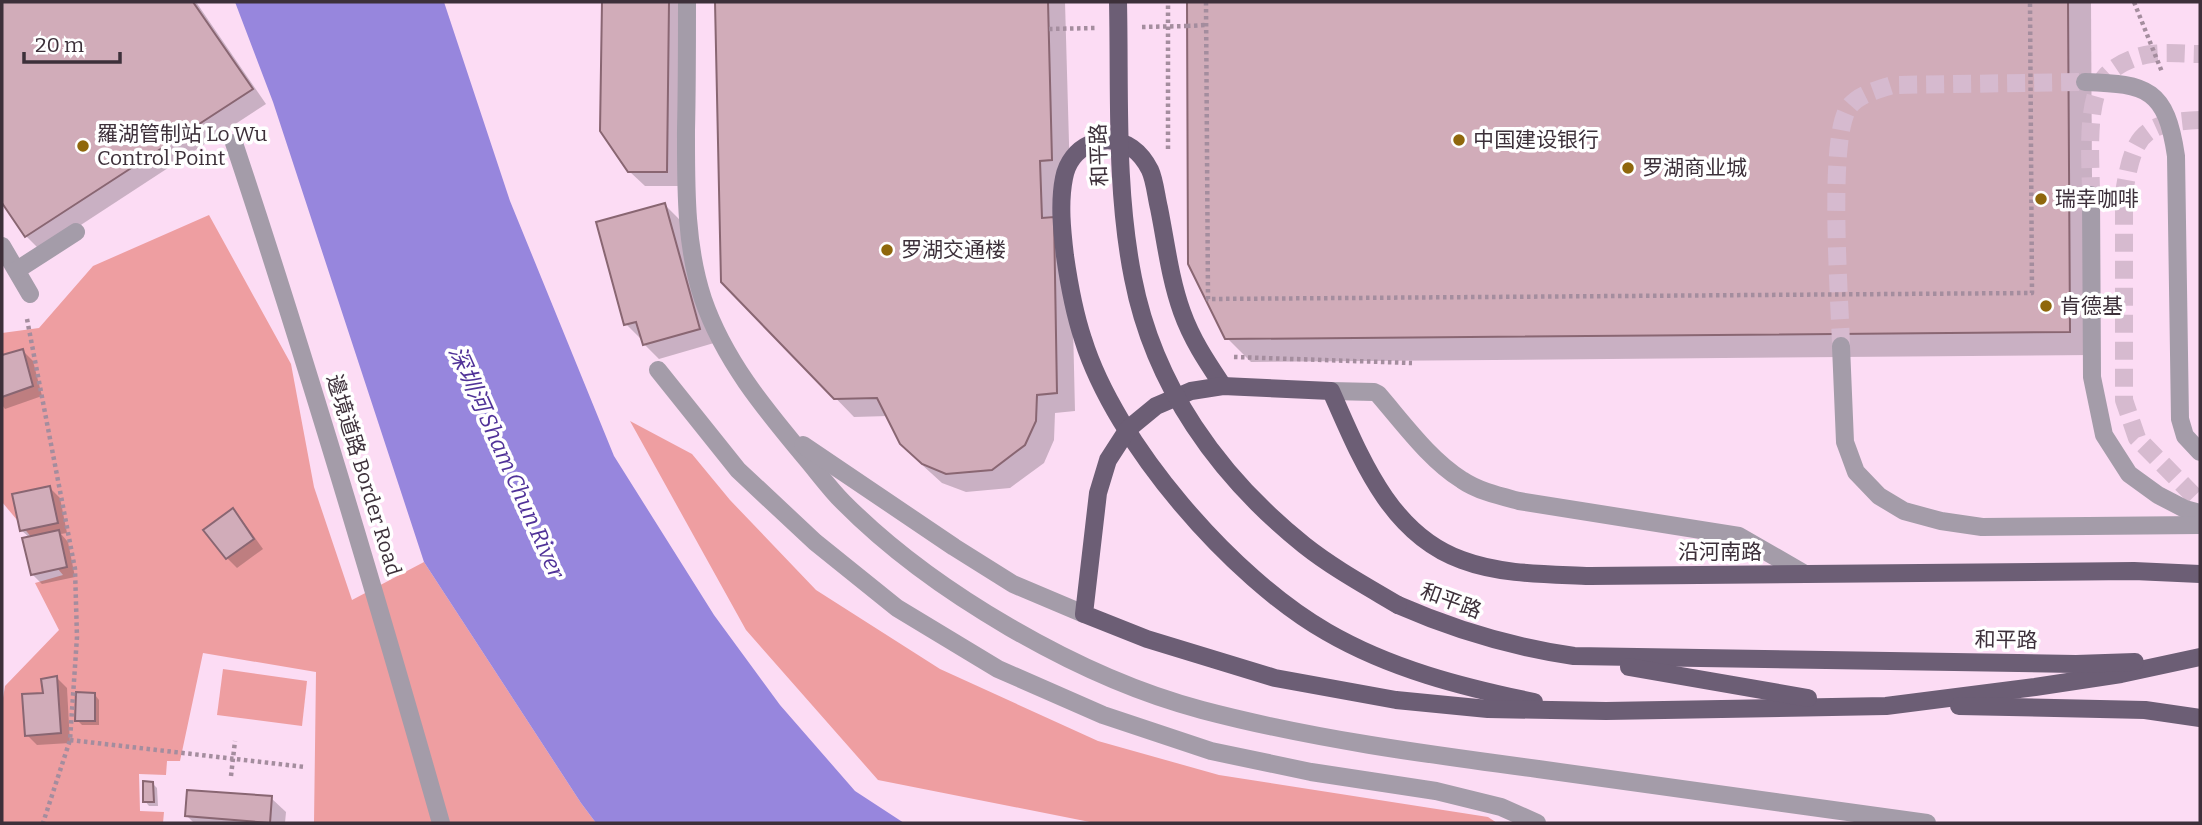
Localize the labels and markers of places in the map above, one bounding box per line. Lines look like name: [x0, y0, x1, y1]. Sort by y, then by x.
place label: 羅湖管制站 Lo Wu Control Point: [97, 121, 267, 171]
place label: 中国建设银行: [1473, 127, 1599, 153]
marker: 中国建设银行: [1451, 132, 1467, 148]
marker: 羅湖管制站 Lo Wu Control Point: [75, 138, 91, 154]
place label: 罗湖商业城: [1642, 155, 1747, 181]
marker: 罗湖商业城: [1620, 160, 1636, 176]
place label: 瑞幸咖啡: [2055, 186, 2139, 212]
marker: 瑞幸咖啡: [2033, 191, 2049, 207]
place label: 罗湖交通楼: [901, 237, 1006, 263]
marker: 罗湖交通楼: [879, 242, 895, 258]
place label: 肯德基: [2060, 293, 2123, 319]
marker: 肯德基: [2038, 298, 2054, 314]

